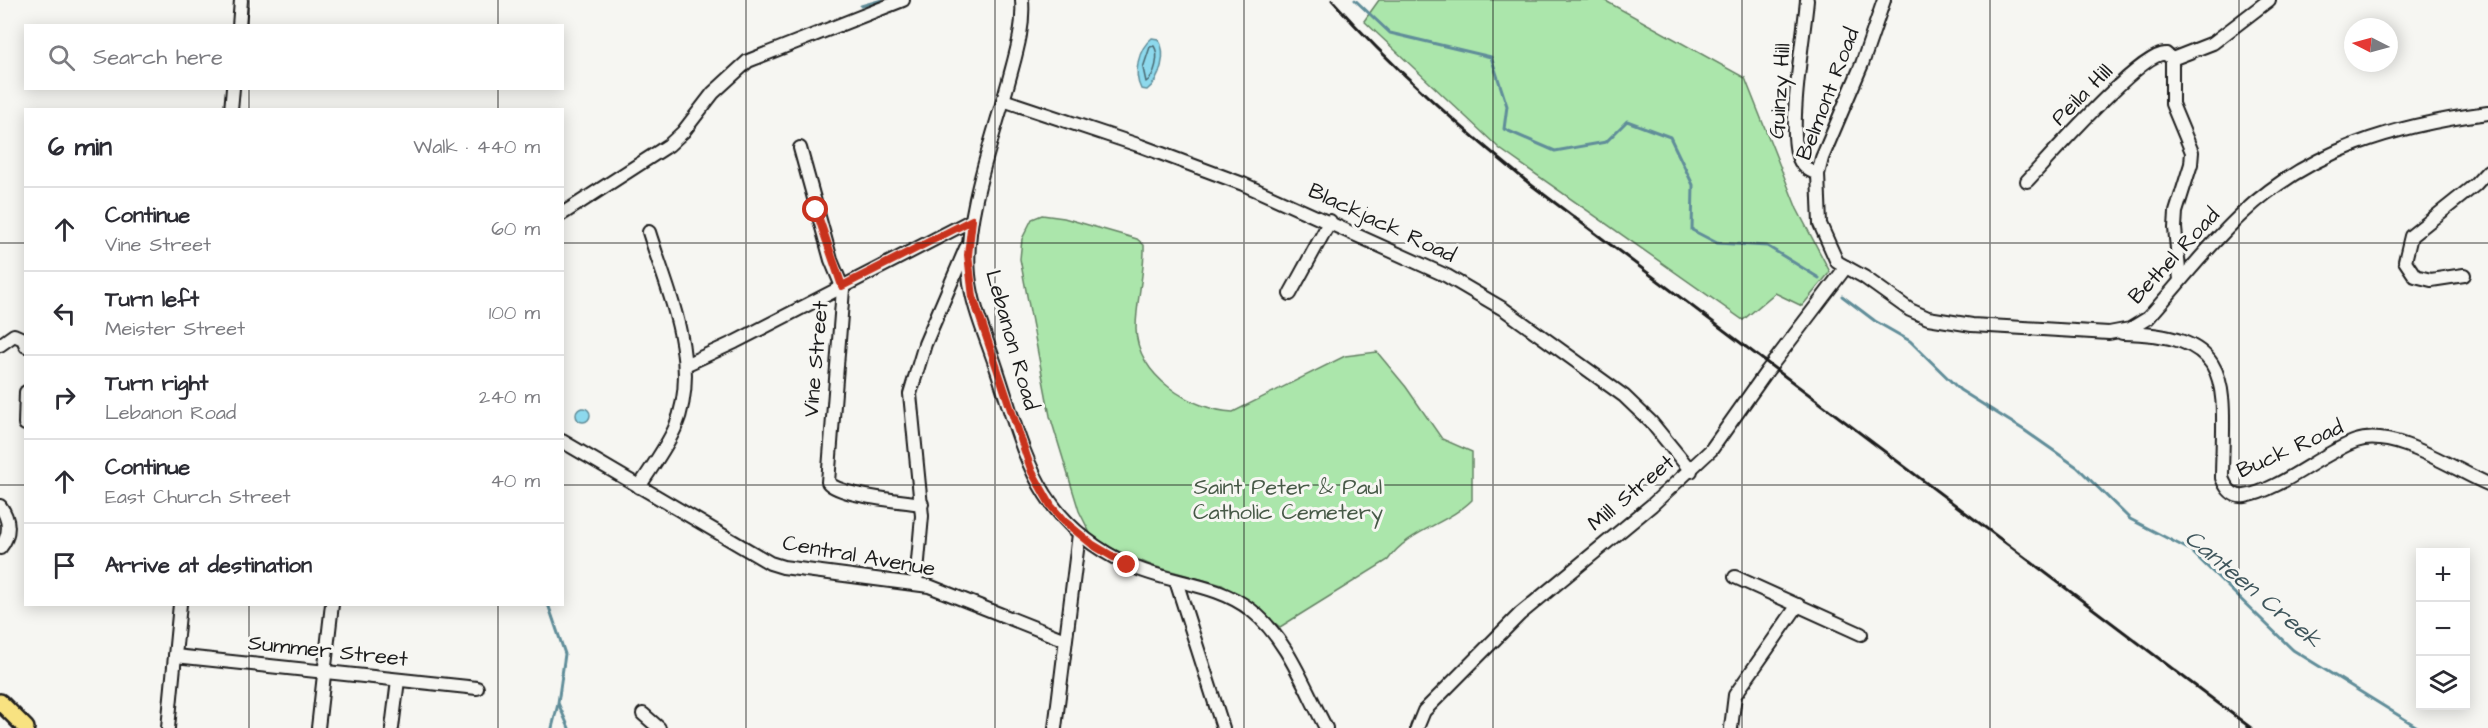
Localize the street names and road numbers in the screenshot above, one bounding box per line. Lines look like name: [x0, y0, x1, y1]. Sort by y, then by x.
street label: Belmont Road: [1788, 23, 1868, 165]
street label: Guinzy Hill: [1761, 42, 1800, 140]
street label: Peila Hill: [2044, 57, 2120, 133]
street label: Blackjack Road: [1303, 175, 1461, 271]
street label: Bethel Road: [2121, 201, 2227, 311]
street label: Lebanon Road: [977, 266, 1047, 414]
street label: Vine Street: [795, 299, 837, 418]
street label: Buck Road: [2232, 412, 2348, 486]
street label: Mill Street: [1581, 447, 1681, 539]
street label: Central Avenue: [780, 527, 938, 585]
street label: Summer Street: [247, 627, 409, 675]

